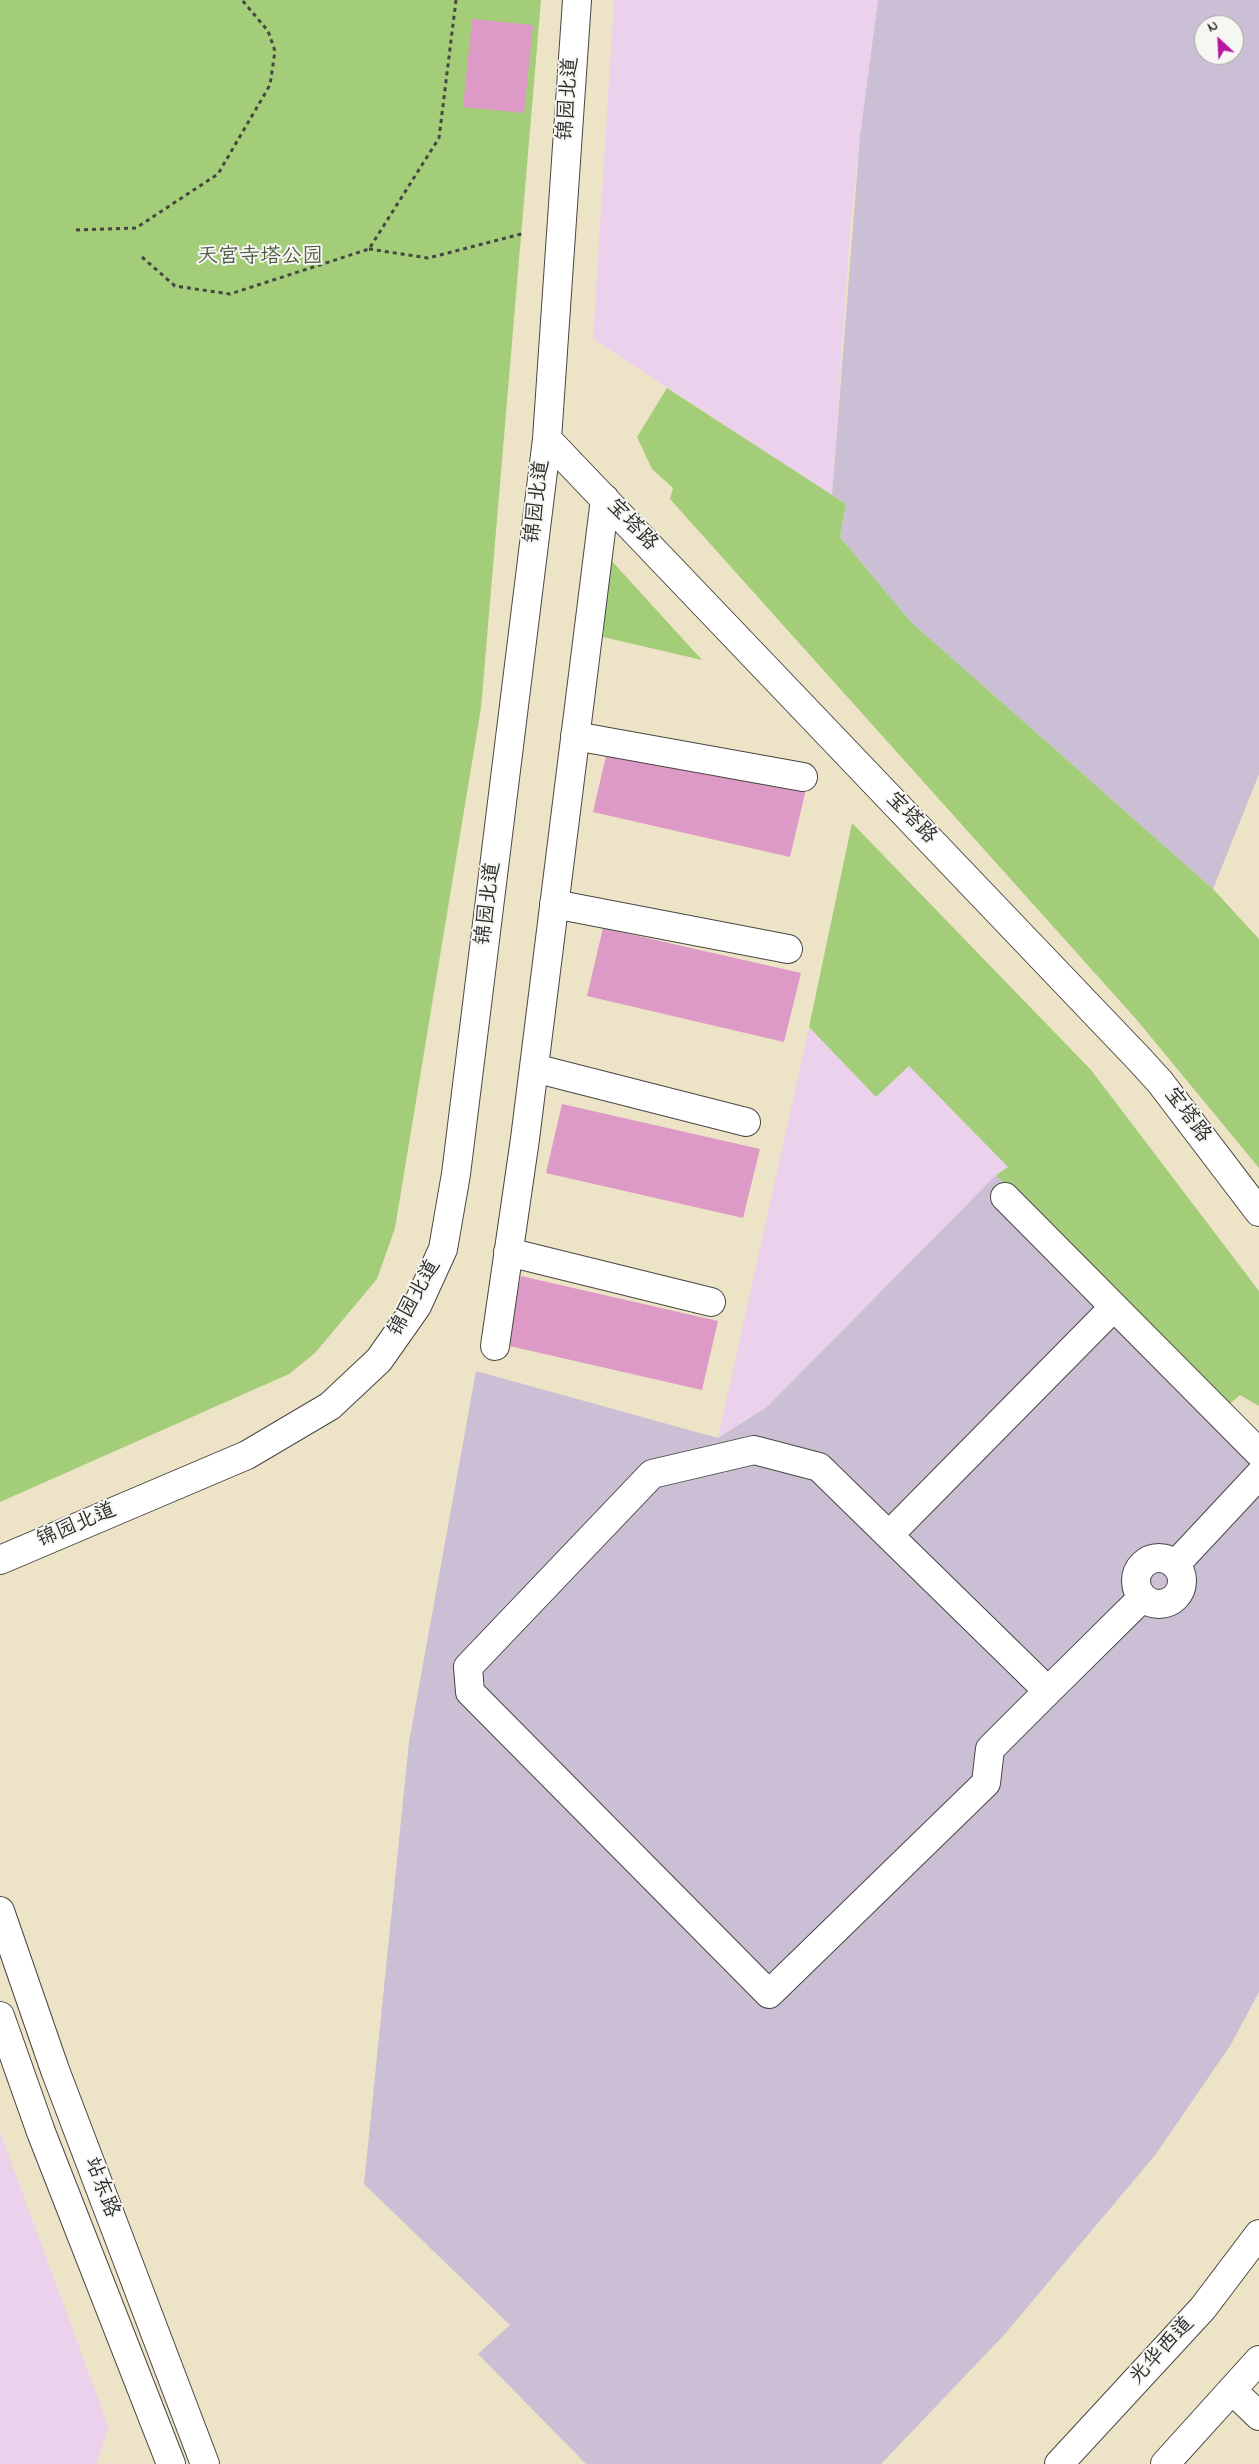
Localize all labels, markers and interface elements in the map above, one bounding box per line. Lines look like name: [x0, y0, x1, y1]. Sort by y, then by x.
north arrow: [1194, 15, 1244, 65]
text: N: [1204, 15, 1222, 38]
street label: 锦园北道: [555, 56, 585, 142]
park label: 天宫寺塔公园: [197, 246, 323, 272]
street label: 锦园北道: [521, 459, 557, 545]
street label: 宝塔路: [600, 495, 662, 557]
street label: 宝塔路: [879, 788, 941, 850]
street label: 锦园北道: [472, 861, 508, 947]
street label: 宝塔路: [1157, 1083, 1215, 1149]
street label: 锦园北道: [385, 1256, 447, 1342]
street label: 锦园北道: [33, 1499, 121, 1555]
street label: 站东路: [77, 2154, 123, 2222]
street label: 光华西道: [1125, 2313, 1201, 2391]

